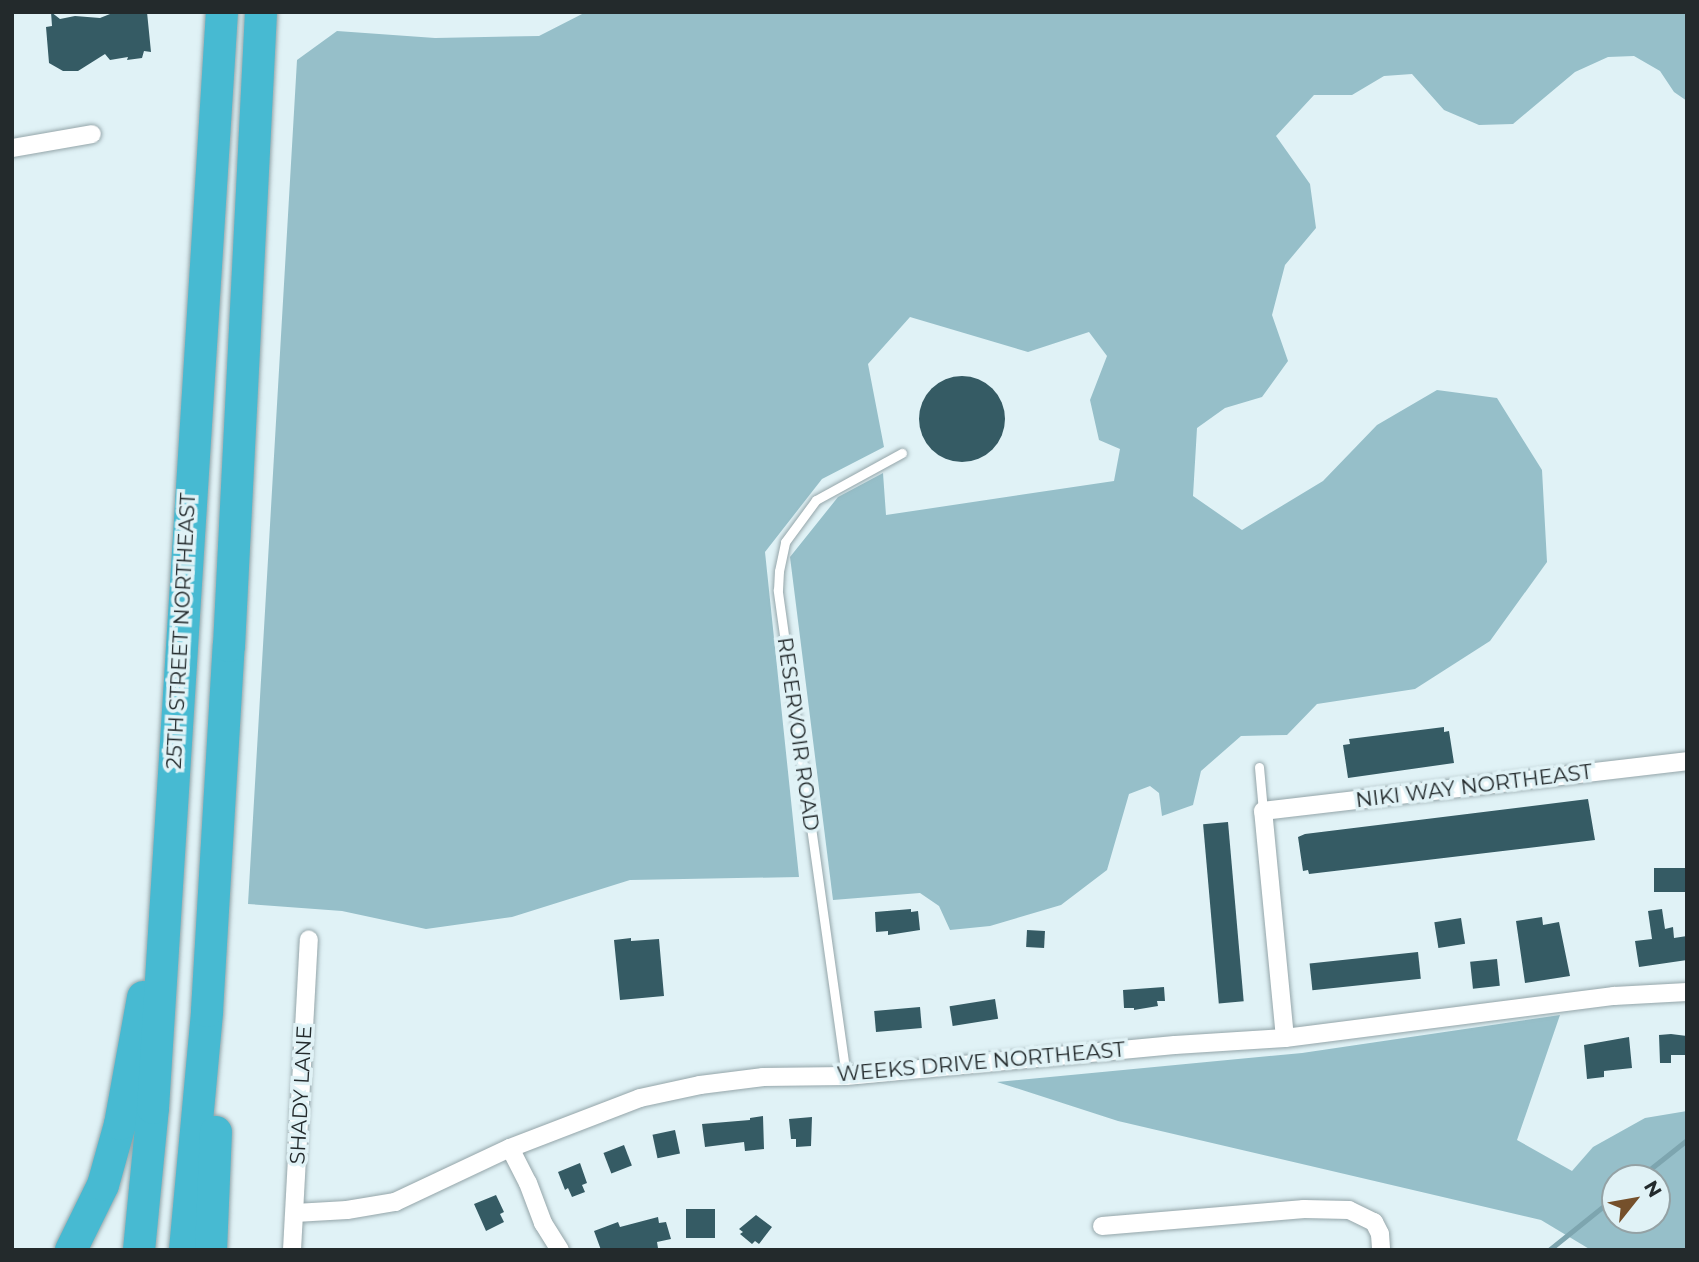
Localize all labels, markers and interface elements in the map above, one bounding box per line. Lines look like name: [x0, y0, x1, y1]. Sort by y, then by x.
street label: 25TH STREET NORTHEAST: [161, 492, 201, 770]
street label: RESERVOIR ROAD: [772, 636, 824, 832]
street label: NIKI WAY NORTHEAST: [1354, 759, 1594, 813]
street label: SHADY LANE: [285, 1025, 317, 1165]
street label: WEEKS DRIVE NORTHEAST: [836, 1037, 1126, 1087]
north arrow: [1601, 1164, 1671, 1234]
text: N: [1639, 1176, 1667, 1201]

